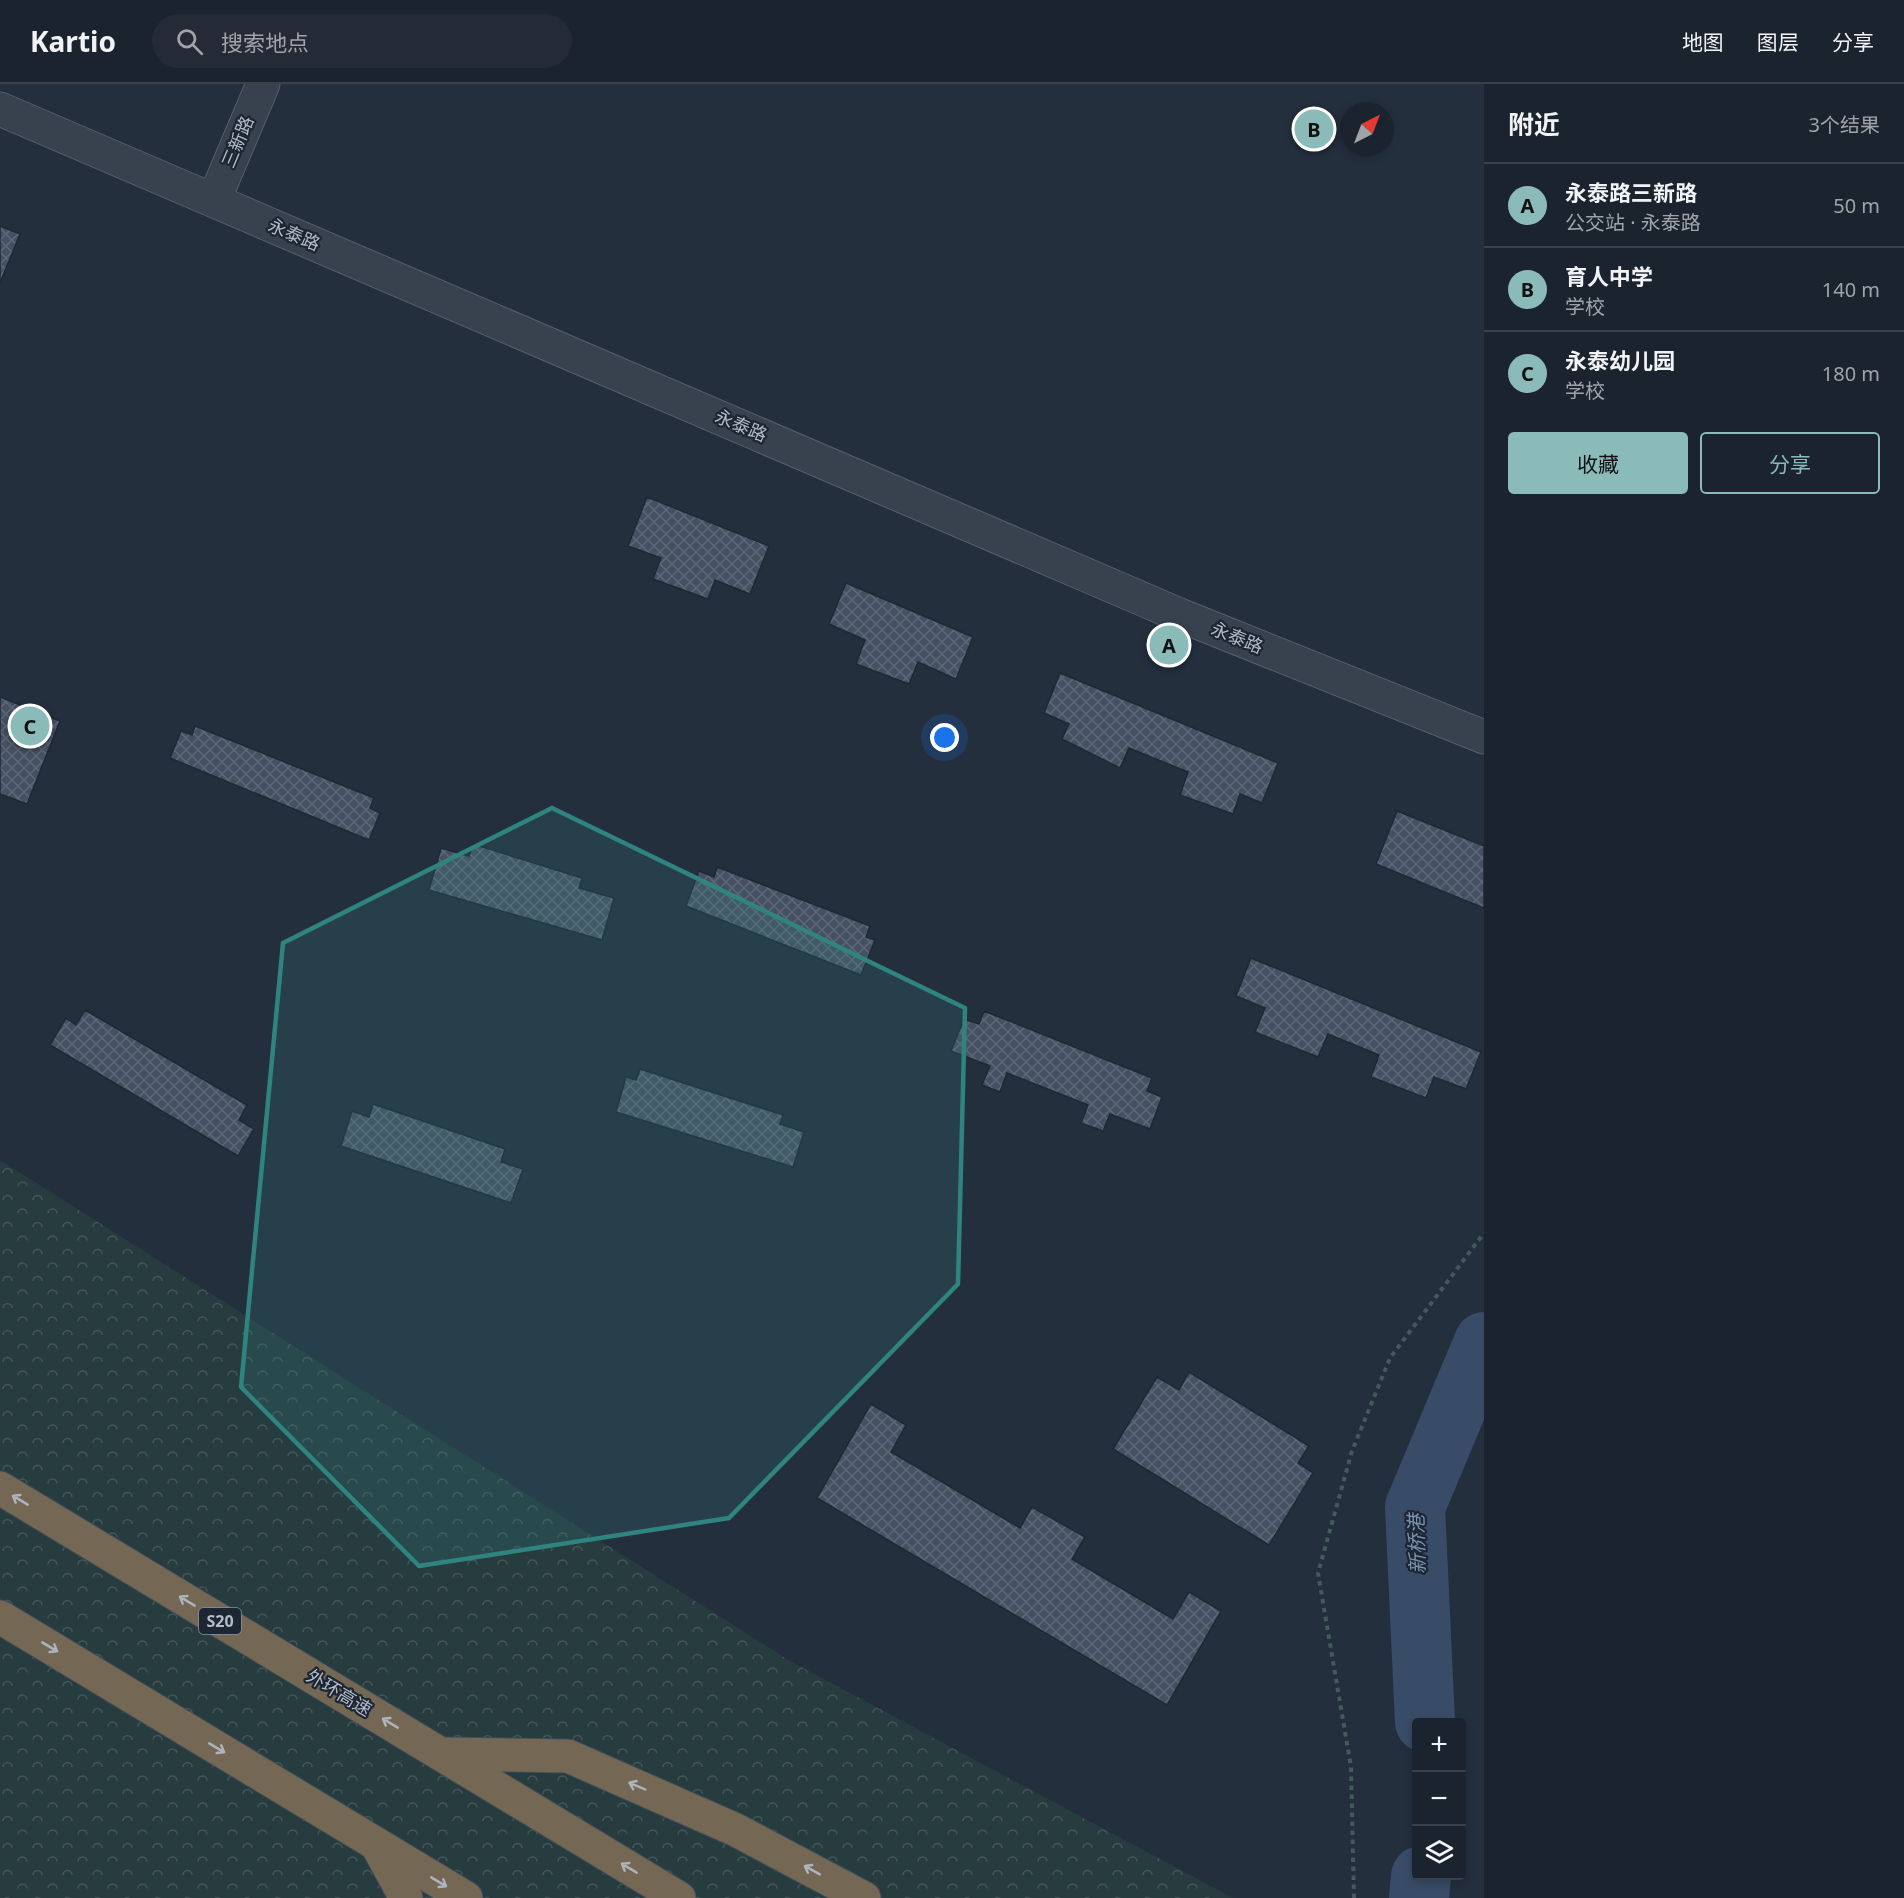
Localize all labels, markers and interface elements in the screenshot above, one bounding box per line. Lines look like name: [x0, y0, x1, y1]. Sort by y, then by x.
search box: [152, 14, 572, 68]
text: Kartio: [30, 22, 116, 60]
icon: search: [173, 25, 206, 58]
text: 搜索地点: [221, 27, 309, 57]
text: 地图: [1682, 28, 1724, 56]
text: 图层: [1757, 28, 1799, 56]
text: 分享: [1832, 28, 1874, 56]
north arrow: [1340, 102, 1394, 156]
pin: B: [1294, 106, 1334, 152]
text: 附近: [1508, 106, 1560, 142]
text: 3个结果: [1809, 111, 1880, 138]
street label: 三新路: [215, 112, 259, 171]
text: 永泰路三新路: [1565, 177, 1697, 207]
text: A: [1521, 192, 1534, 219]
text: 50 m: [1833, 192, 1880, 219]
text: 公交站 · 永泰路: [1565, 209, 1701, 236]
street label: 永泰路: [265, 212, 324, 256]
text: 育人中学: [1565, 261, 1653, 291]
text: B: [1521, 276, 1534, 303]
text: 140 m: [1822, 276, 1880, 303]
text: 学校: [1565, 293, 1605, 320]
text: 永泰幼儿园: [1565, 345, 1675, 375]
text: C: [1521, 360, 1534, 387]
text: 180 m: [1822, 360, 1880, 387]
text: 学校: [1565, 377, 1605, 404]
street label: 永泰路: [712, 403, 771, 447]
button: 收藏: [1508, 432, 1688, 494]
button: 分享: [1700, 432, 1880, 494]
street label: 永泰路: [1208, 616, 1267, 658]
pin: A: [1150, 622, 1188, 668]
pin: C: [10, 704, 50, 748]
your location: [930, 723, 959, 752]
one-way arrow: [12, 1494, 29, 1506]
water label: 新桥港: [1402, 1511, 1431, 1574]
one-way arrow: [179, 1595, 196, 1607]
road number: S20: [199, 1608, 241, 1634]
one-way arrow: [41, 1642, 58, 1654]
street label: 外环高速: [302, 1663, 377, 1721]
one-way arrow: [382, 1717, 399, 1729]
map controls: [1412, 1718, 1466, 1880]
button: +: [1412, 1718, 1466, 1772]
one-way arrow: [208, 1742, 225, 1754]
button: −: [1412, 1772, 1466, 1826]
one-way arrow: [628, 1780, 646, 1791]
button: layers: [1412, 1826, 1466, 1880]
one-way arrow: [621, 1861, 638, 1873]
one-way arrow: [804, 1864, 822, 1875]
one-way arrow: [430, 1876, 447, 1888]

